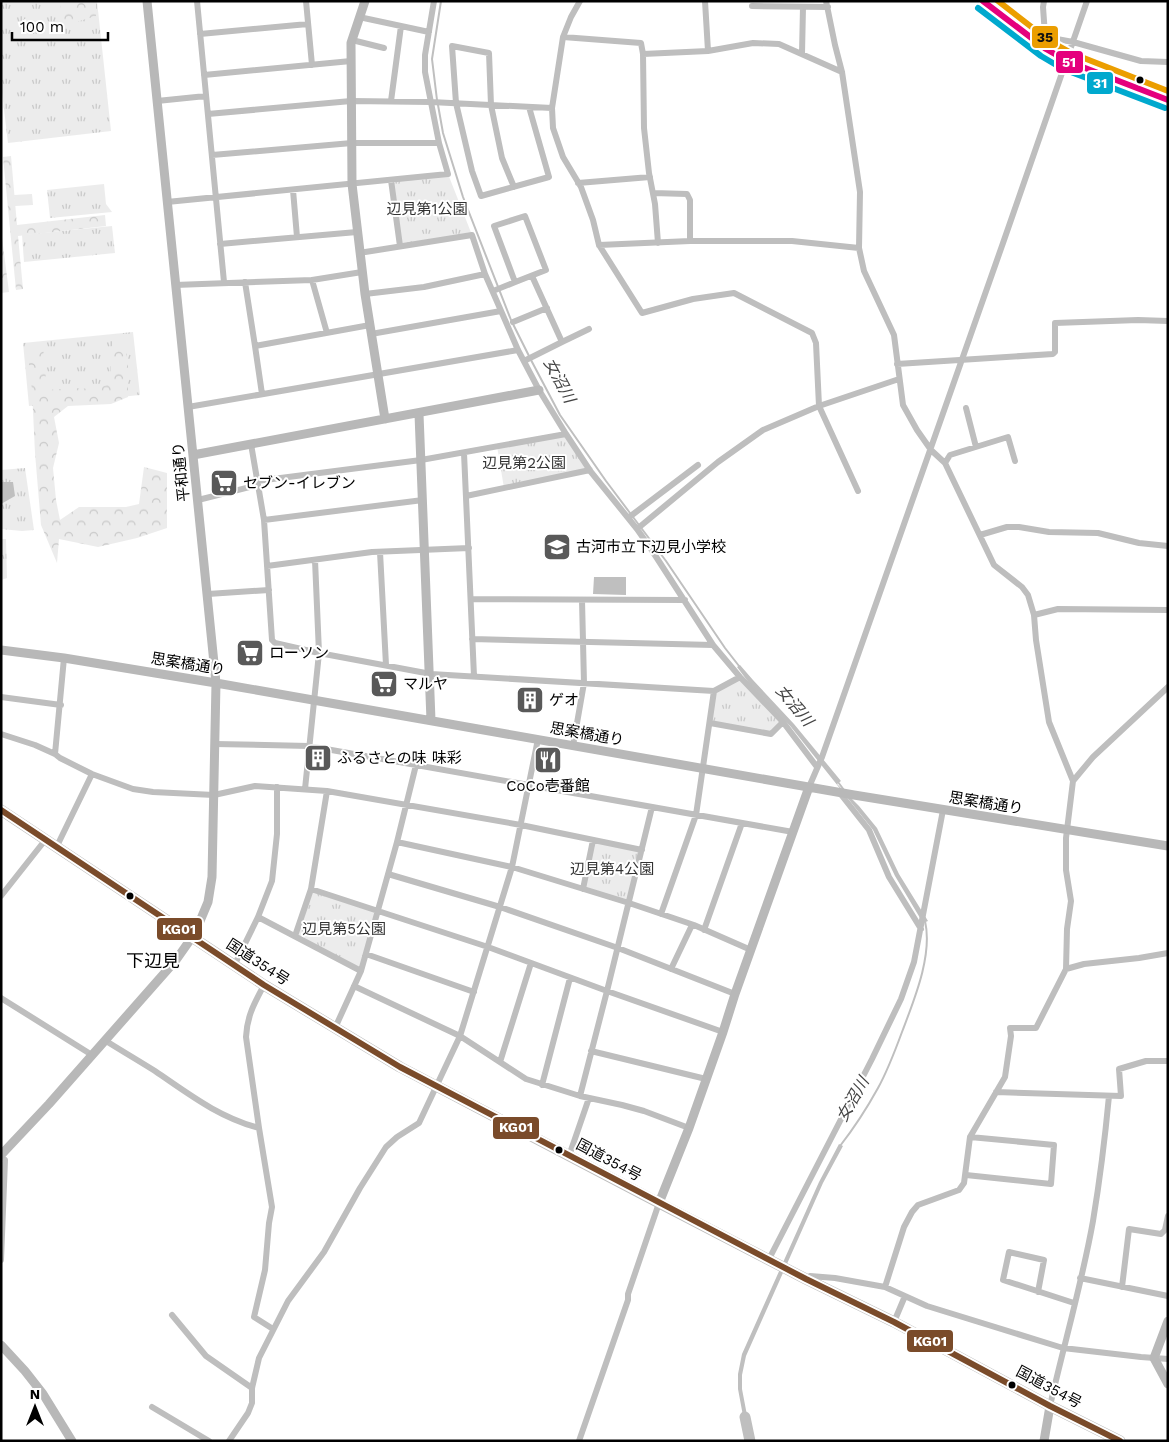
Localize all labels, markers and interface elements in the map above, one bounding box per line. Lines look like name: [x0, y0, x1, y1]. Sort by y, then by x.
scale bar: [12, 10, 109, 42]
text: 100 m: [20, 18, 64, 36]
line badge: 35: [1031, 25, 1059, 49]
text: 35: [1037, 29, 1053, 45]
line badge: 51: [1055, 50, 1084, 74]
text: 51: [1062, 54, 1076, 70]
line badge: 31: [1086, 71, 1114, 95]
text: 31: [1093, 75, 1107, 91]
unlabelled marker: [1135, 75, 1145, 85]
park label: 辺見第1公園: [387, 200, 467, 218]
water label: 女沼川: [540, 355, 580, 408]
street label: 平和通り: [169, 441, 193, 503]
park label: 辺見第2公園: [482, 454, 566, 472]
supermarket icon: セブン-イレブン: [209, 468, 239, 498]
place label: セブン-イレブン: [243, 474, 356, 492]
school or university icon: 古河市立下辺見小学校: [542, 532, 572, 562]
place label: 古河市立下辺見小学校: [576, 538, 726, 556]
supermarket icon: ローソン: [235, 638, 265, 668]
place label: ローソン: [269, 644, 329, 662]
street label: 思案橋通り: [150, 649, 226, 679]
supermarket icon: マルヤ: [369, 669, 399, 699]
place label: マルヤ: [403, 675, 448, 693]
water label: 女沼川: [772, 681, 819, 731]
building icon: ゲオ: [515, 685, 545, 715]
place label: ゲオ: [549, 691, 579, 709]
street label: 思案橋通り: [548, 719, 626, 749]
building icon: ふるさとの味 味彩: [303, 743, 333, 773]
restaurant icon: CoCo壱番館: [533, 745, 563, 775]
place label: ふるさとの味 味彩: [337, 749, 462, 767]
place label: CoCo壱番館: [506, 777, 590, 795]
street label: 思案橋通り: [948, 788, 1024, 818]
park label: 辺見第4公園: [570, 860, 654, 878]
unlabelled marker: [125, 891, 135, 901]
line badge: KG01: [156, 917, 203, 941]
park label: 辺見第5公園: [302, 920, 386, 938]
text: KG01: [162, 921, 196, 937]
street label: 国道354号: [223, 935, 293, 989]
district label: 下辺見: [126, 950, 180, 971]
water label: 女沼川: [832, 1072, 874, 1125]
line badge: KG01: [492, 1116, 540, 1140]
text: KG01: [499, 1119, 533, 1135]
street label: 国道354号: [573, 1135, 645, 1185]
unlabelled marker: [554, 1145, 564, 1155]
line badge: KG01: [906, 1329, 954, 1353]
text: KG01: [913, 1333, 947, 1349]
street label: 国道354号: [1013, 1362, 1085, 1412]
unlabelled marker: [1007, 1380, 1017, 1390]
north arrow: [10, 1382, 60, 1432]
text: N: [30, 1386, 40, 1402]

